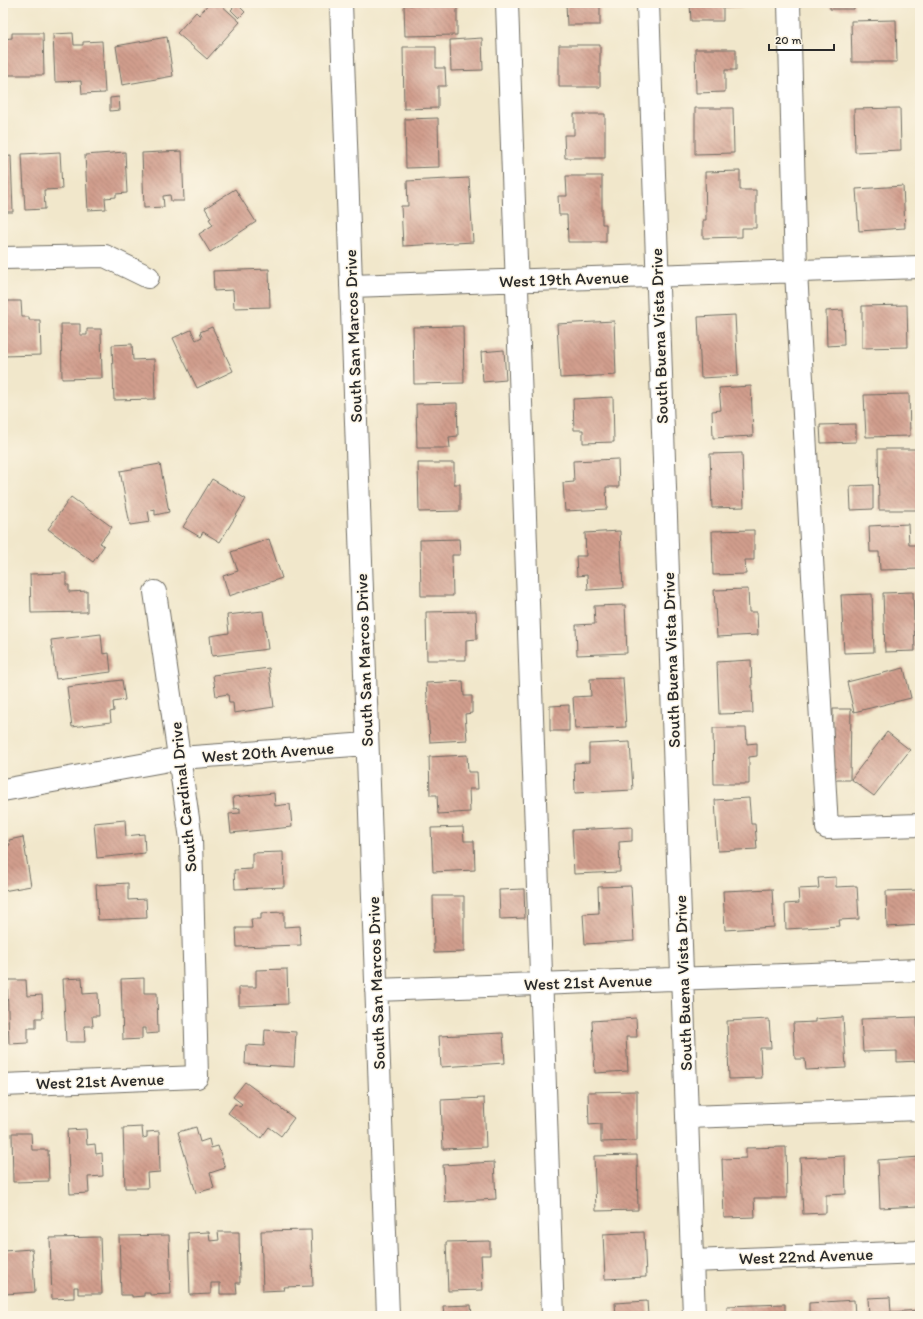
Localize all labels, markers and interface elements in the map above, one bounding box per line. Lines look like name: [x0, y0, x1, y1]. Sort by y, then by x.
scale bar: [769, 26, 834, 52]
text: 20 m: [775, 33, 802, 47]
street label: South Buena Vista Drive: [646, 248, 672, 424]
street label: South San Marcos Drive: [340, 249, 366, 423]
street label: West 19th Avenue: [499, 267, 629, 291]
street label: South Buena Vista Drive: [658, 572, 684, 748]
street label: South San Marcos Drive: [351, 573, 377, 747]
street label: South Cardinal Drive: [165, 721, 201, 873]
street label: West 20th Avenue: [201, 737, 335, 767]
street label: South Buena Vista Drive: [670, 895, 696, 1071]
street label: South San Marcos Drive: [363, 896, 389, 1070]
street label: West 21st Avenue: [523, 970, 653, 994]
street label: West 21st Avenue: [35, 1069, 165, 1093]
street label: West 22nd Avenue: [738, 1244, 874, 1268]

